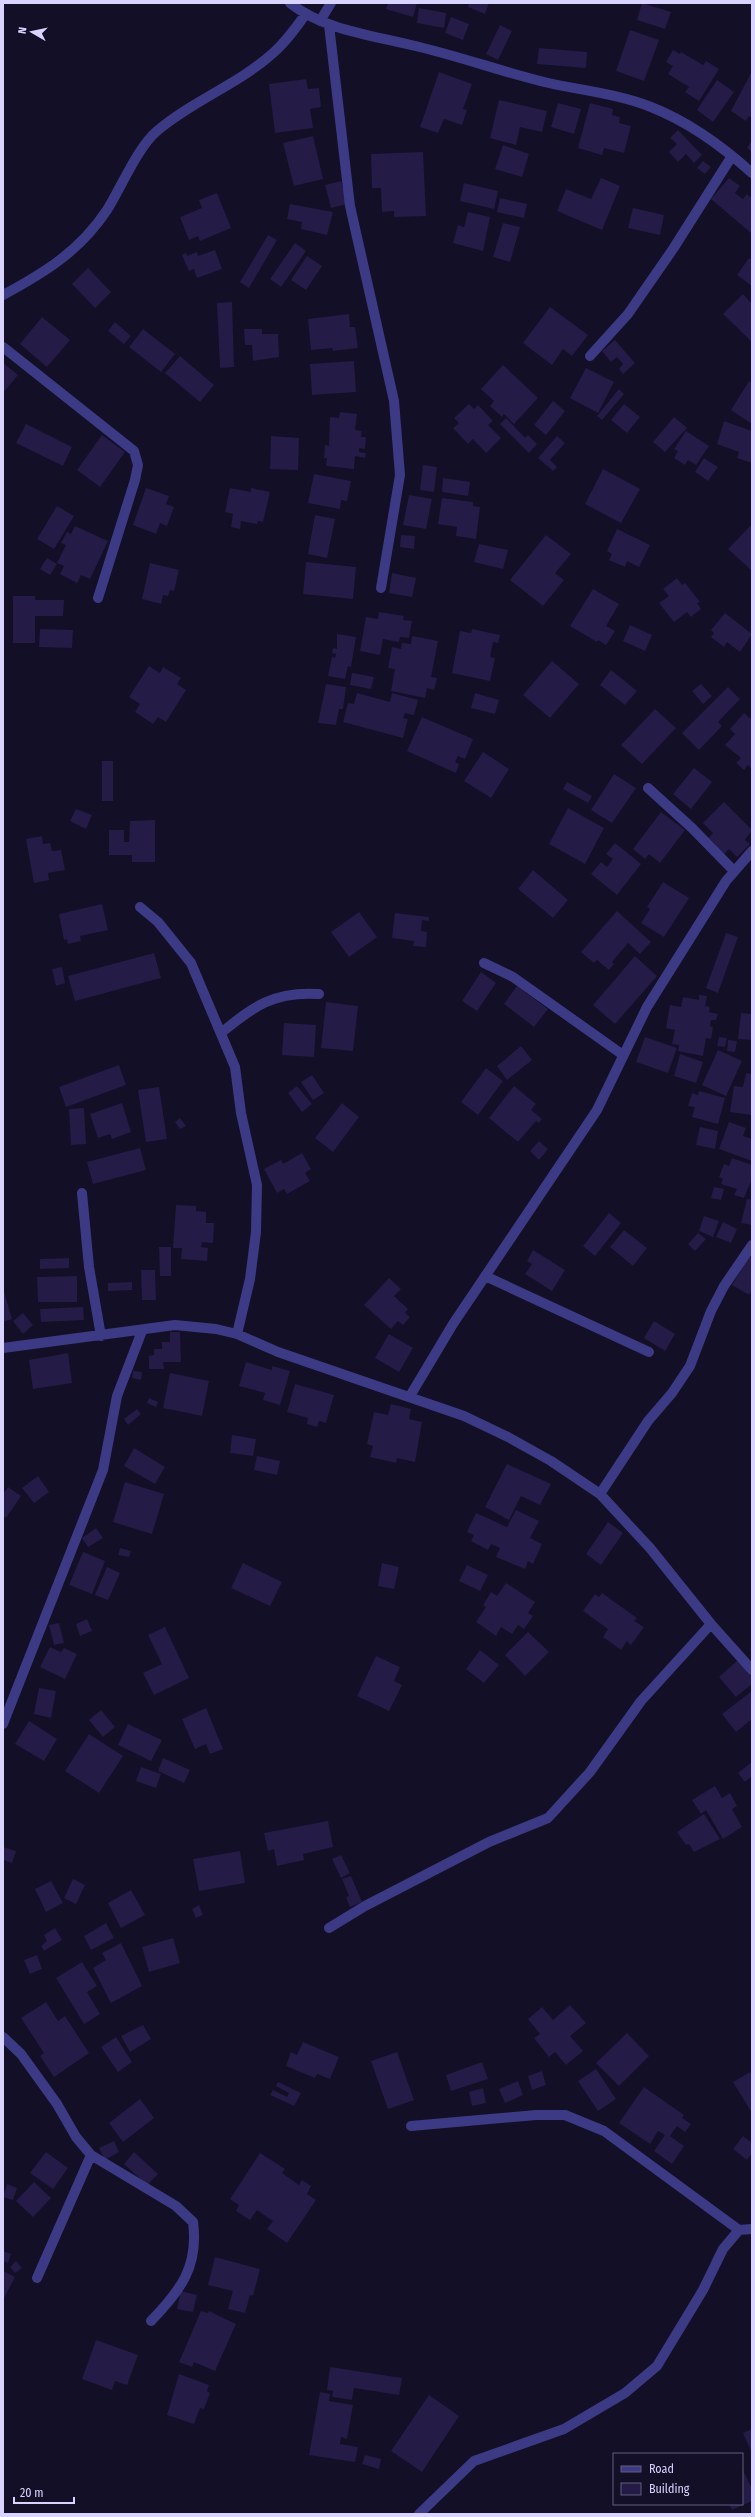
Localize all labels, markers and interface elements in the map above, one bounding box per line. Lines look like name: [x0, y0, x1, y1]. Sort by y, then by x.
north arrow: [12, 12, 52, 52]
text: N: [16, 26, 30, 35]
legend: [613, 2453, 743, 2505]
text: Road: [649, 2462, 674, 2476]
scale bar: [14, 2479, 74, 2505]
text: Building: [649, 2482, 690, 2496]
text: 20 m: [20, 2486, 44, 2500]

